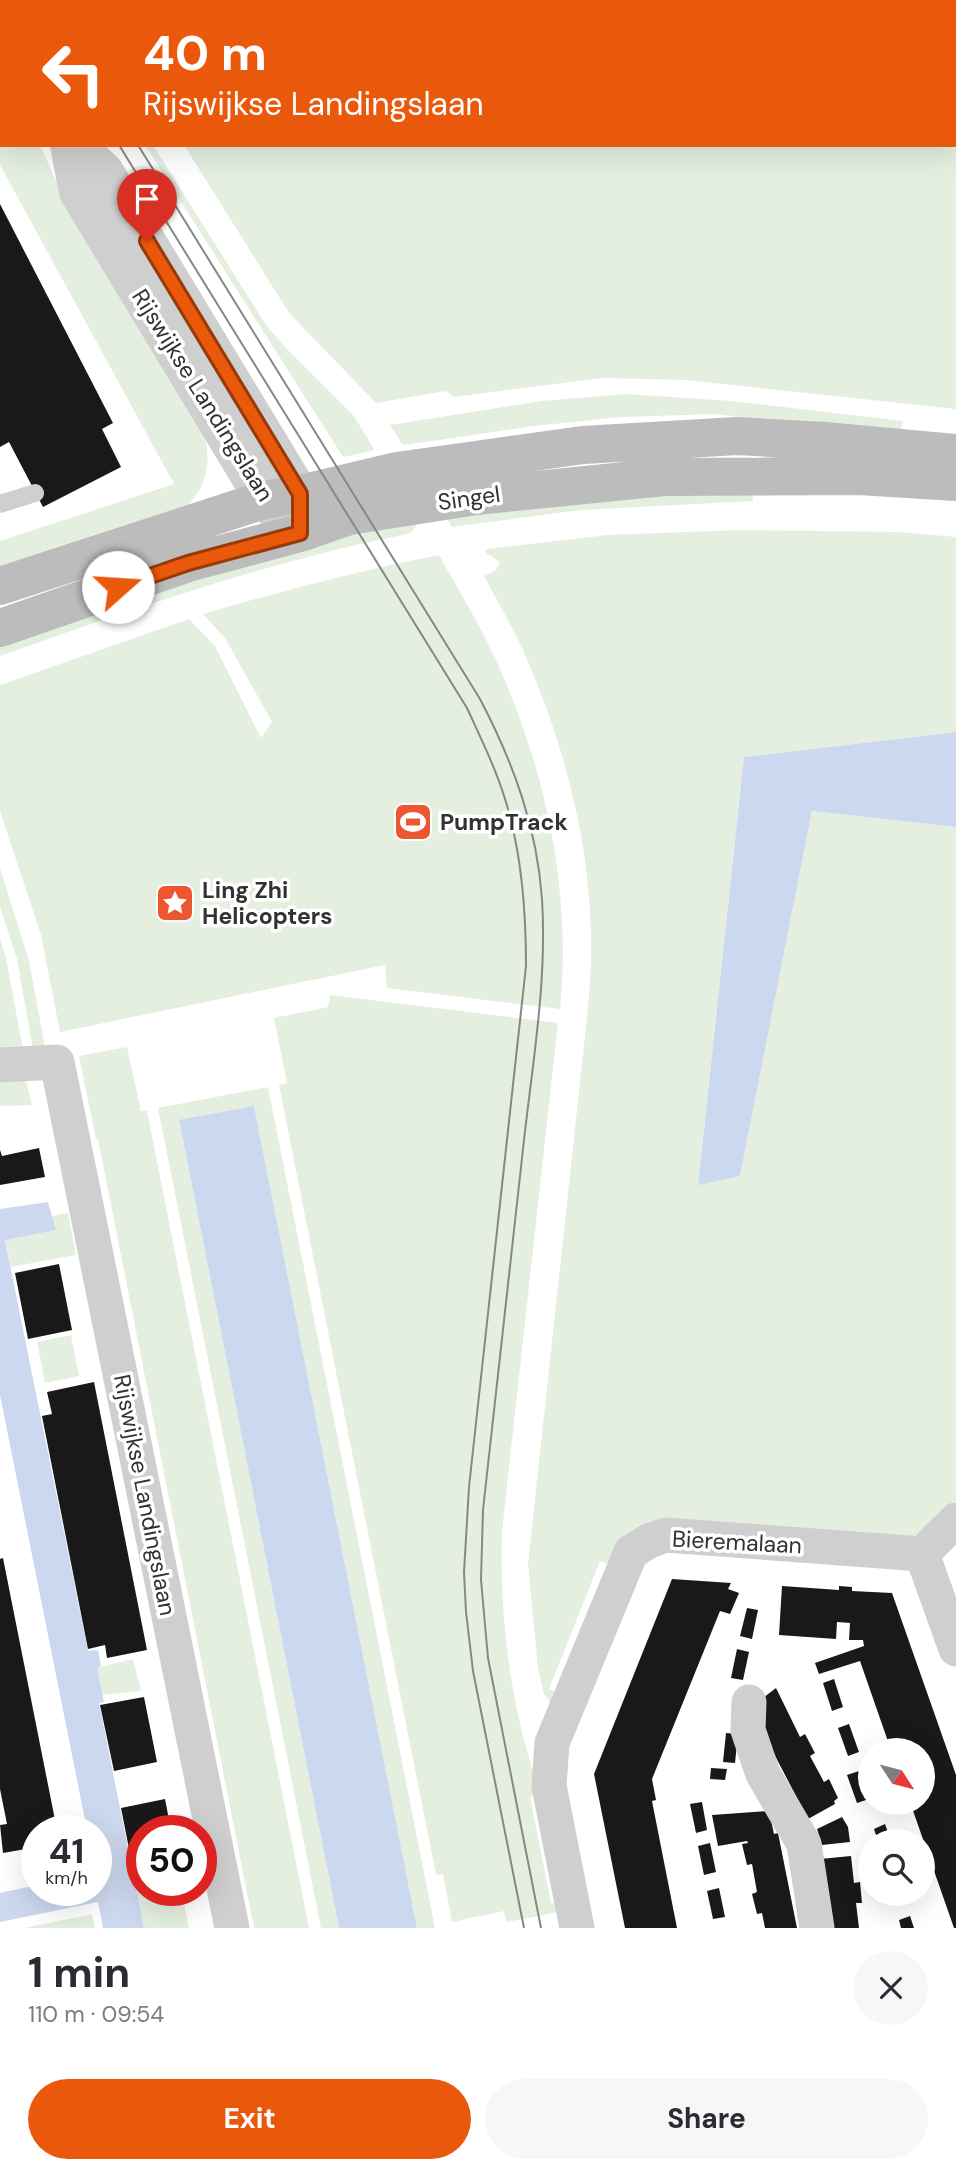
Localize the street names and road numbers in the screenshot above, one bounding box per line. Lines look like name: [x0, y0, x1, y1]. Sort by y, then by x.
street label: Rijswijkse Landingslaan: [125, 283, 281, 507]
street label: Singel: [436, 479, 502, 517]
street label: Rijswijkse Landingslaan: [107, 1372, 183, 1618]
street label: Bieremalaan: [671, 1524, 803, 1560]

